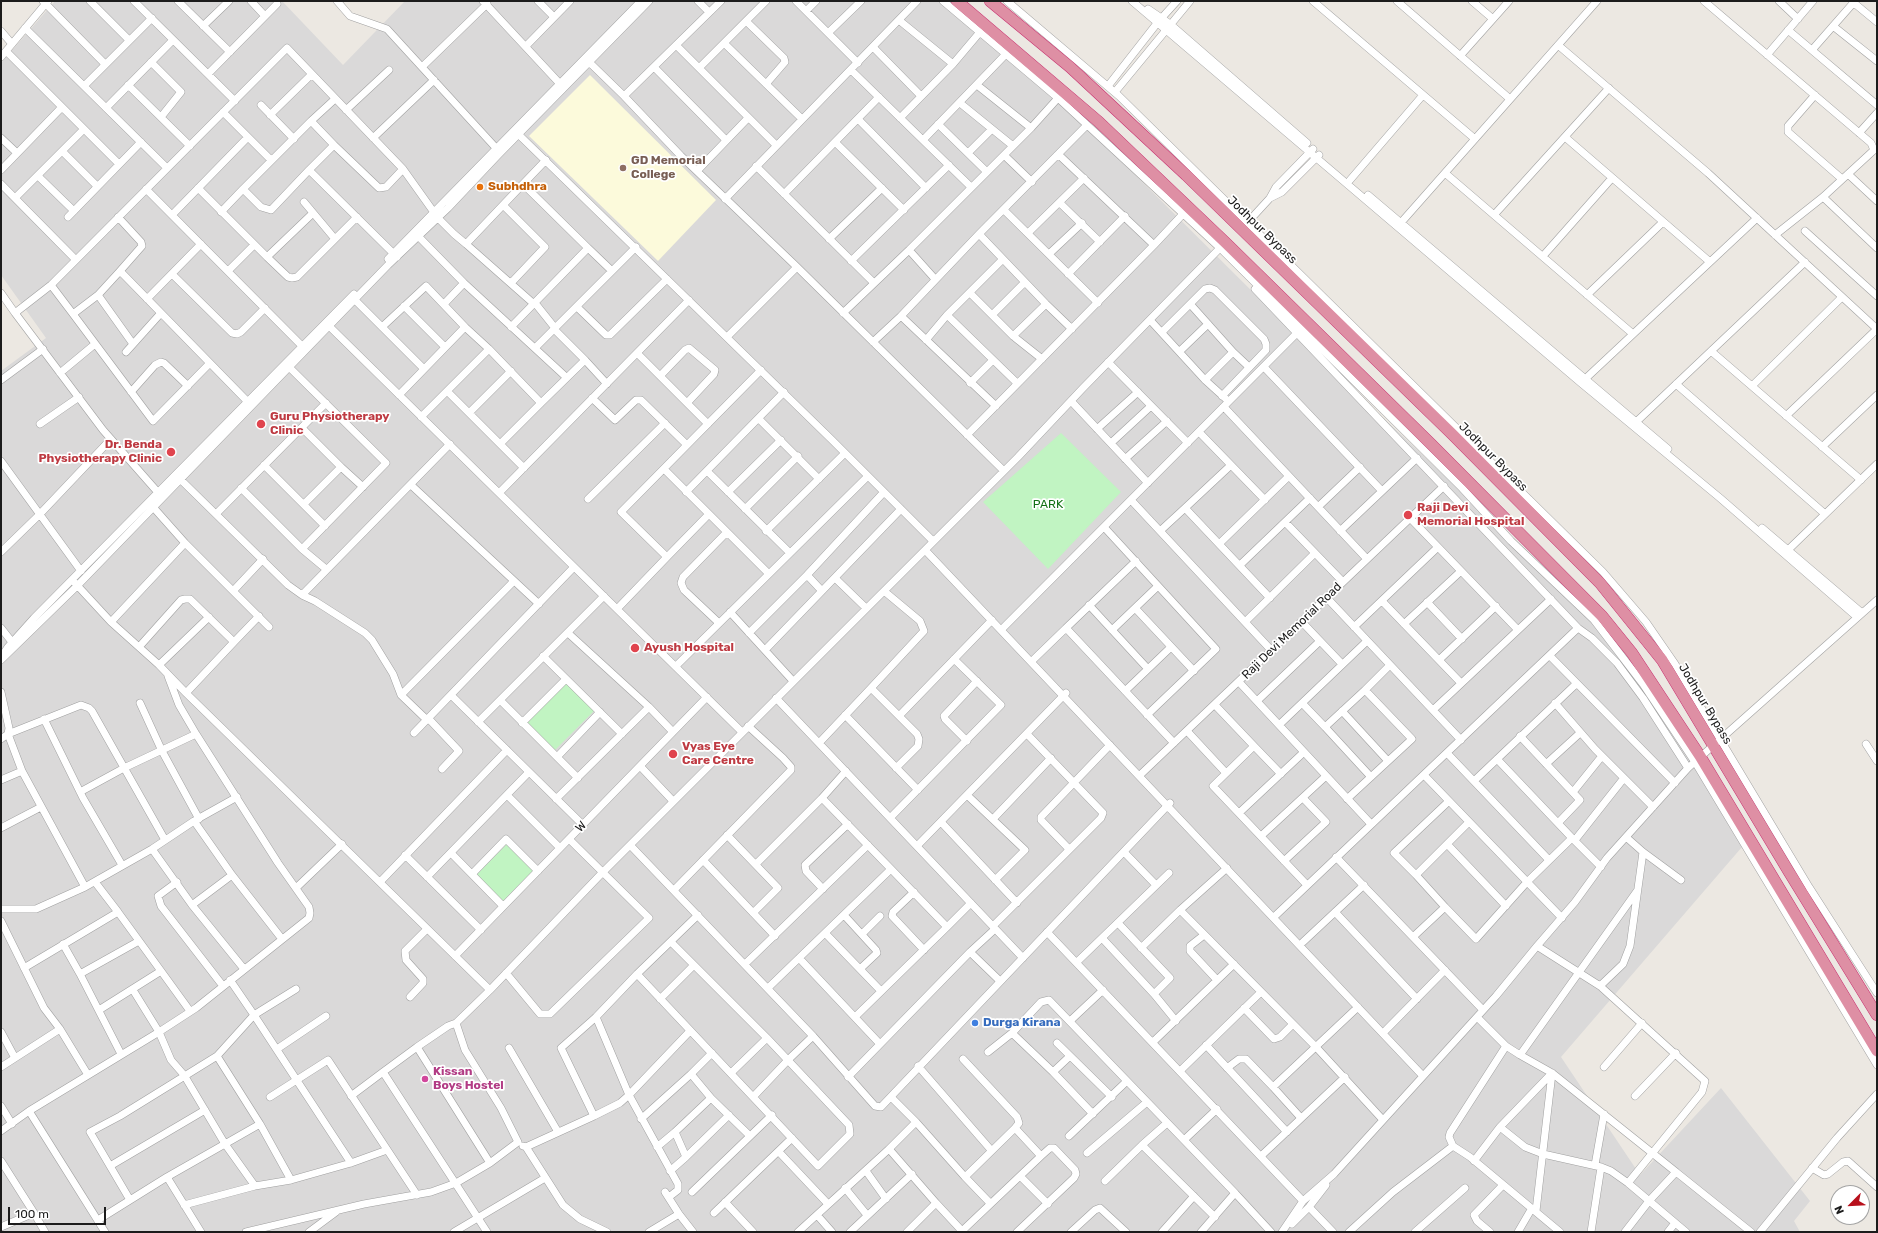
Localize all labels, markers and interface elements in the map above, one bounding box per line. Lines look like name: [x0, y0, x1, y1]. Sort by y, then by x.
place label: GD Memorial College: [631, 154, 706, 182]
marker: GD Memorial College: [618, 163, 628, 173]
place label: Subhdhra: [488, 180, 547, 194]
marker: Subhdhra: [475, 182, 485, 192]
street label: Jodhpur Bypass: [1224, 193, 1300, 267]
place label: Guru Physiotherapy Clinic: [270, 410, 389, 438]
marker: Guru Physiotherapy Clinic: [255, 418, 267, 430]
street label: Jodhpur Bypass: [1456, 420, 1530, 494]
place label: Dr. Benda Physiotherapy Clinic: [38, 438, 162, 466]
marker: Dr. Benda Physiotherapy Clinic: [165, 446, 177, 458]
park label: PARK: [1033, 498, 1063, 512]
place label: Raji Devi Memorial Hospital: [1417, 501, 1524, 529]
marker: Raji Devi Memorial Hospital: [1402, 509, 1414, 521]
street label: Raji Devi Memorial Road: [1239, 580, 1345, 682]
place label: Ayush Hospital: [644, 641, 734, 655]
marker: Ayush Hospital: [629, 642, 641, 654]
street label: Jodhpur Bypass: [1675, 661, 1735, 747]
place label: Vyas Eye Care Centre: [682, 740, 754, 768]
marker: Vyas Eye Care Centre: [667, 748, 679, 760]
street label: W: [572, 819, 590, 835]
place label: Durga Kirana: [983, 1016, 1061, 1030]
marker: Durga Kirana: [970, 1018, 980, 1028]
place label: Kissan Boys Hostel: [433, 1065, 504, 1093]
marker: Kissan Boys Hostel: [420, 1074, 430, 1084]
north arrow: [1830, 1185, 1870, 1225]
scale bar: [10, 1199, 108, 1225]
text: N: [1832, 1203, 1847, 1216]
text: 100 m: [15, 1207, 49, 1221]

